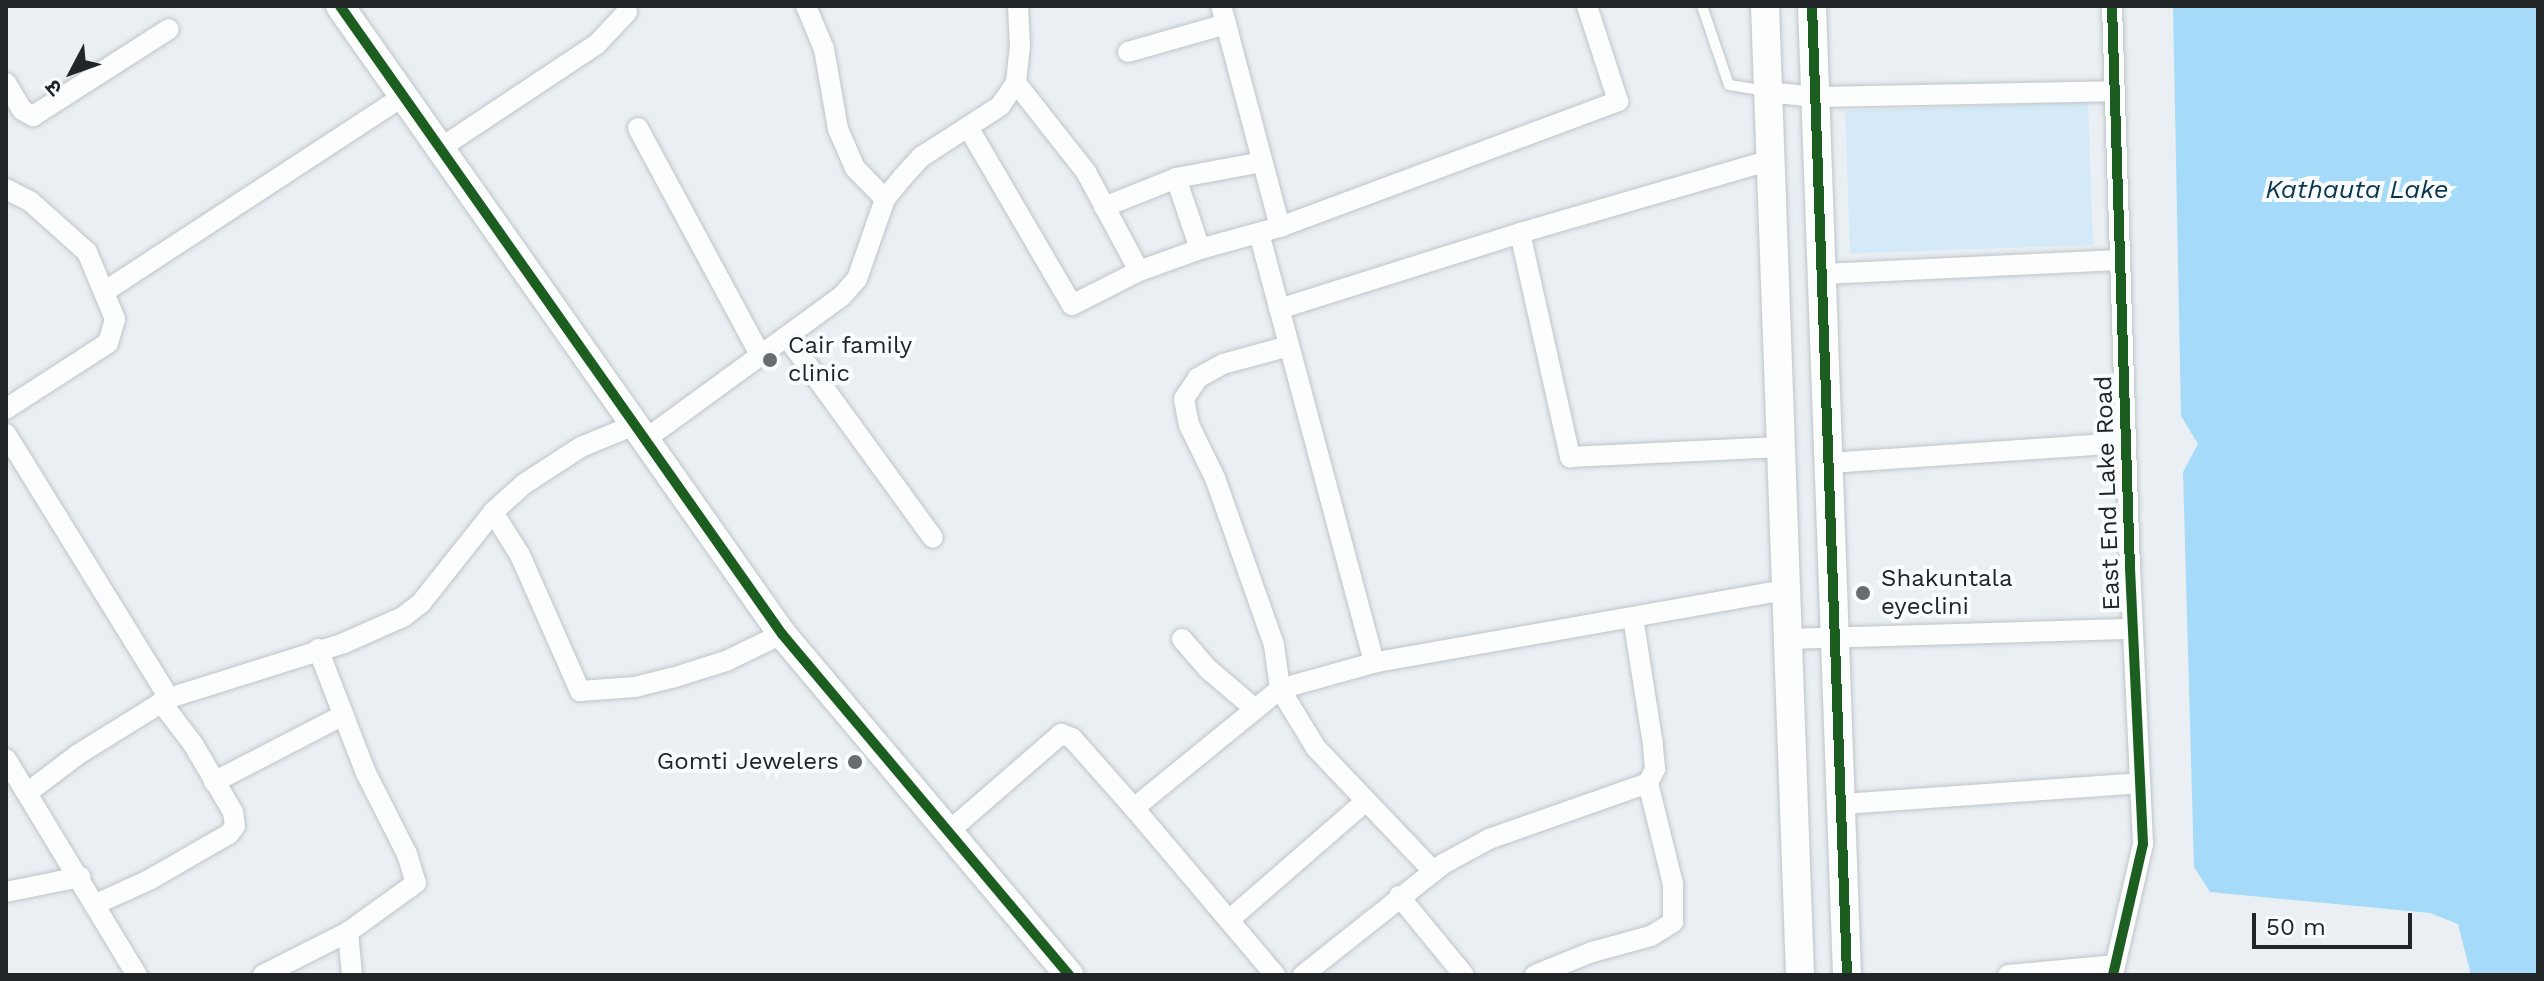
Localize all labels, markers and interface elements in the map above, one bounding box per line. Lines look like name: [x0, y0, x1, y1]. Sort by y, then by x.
north arrow: [32, 32, 112, 112]
text: उ: [40, 75, 67, 101]
water label: Kathauta Lake: [2265, 174, 2449, 206]
place label: Cair family clinic: [788, 332, 913, 388]
marker: Cair family clinic: [759, 349, 781, 371]
street label: East End Lake Road: [2090, 375, 2126, 611]
place label: Shakuntala eyeclini: [1881, 565, 2012, 621]
marker: Shakuntala eyeclini: [1852, 582, 1874, 604]
place label: Gomti Jewelers: [656, 748, 839, 776]
marker: Gomti Jewelers: [846, 753, 864, 771]
scale bar: [2256, 897, 2416, 947]
text: 50 m: [2266, 913, 2326, 941]

